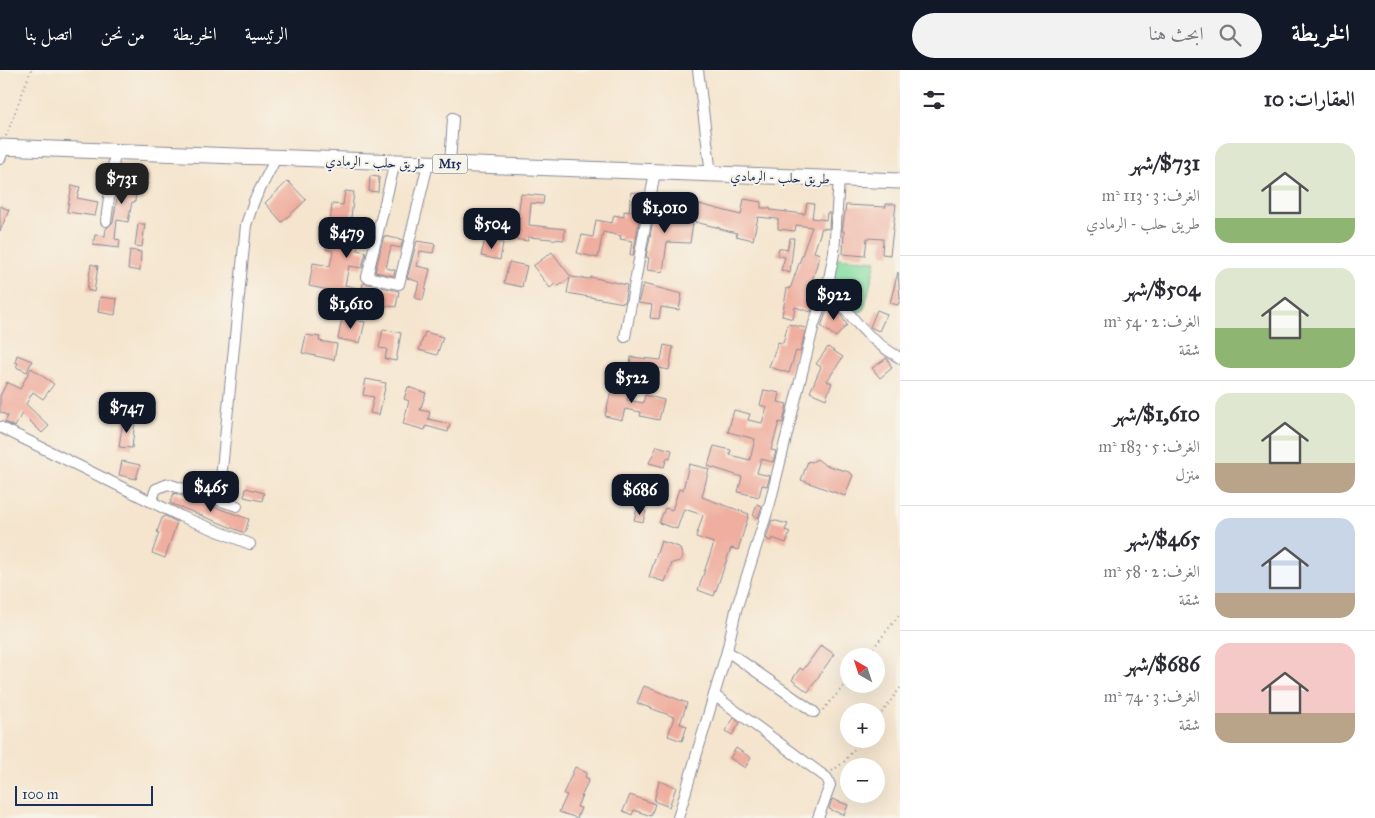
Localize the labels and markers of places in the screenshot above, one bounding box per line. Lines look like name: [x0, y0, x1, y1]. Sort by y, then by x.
pin: $731: [92, 162, 152, 205]
pin: $1,010: [624, 191, 706, 234]
pin: $504: [462, 208, 522, 250]
pin: $479: [317, 216, 377, 259]
pin: $922: [804, 278, 864, 321]
pin: $1,610: [310, 288, 392, 330]
pin: $522: [602, 362, 662, 404]
pin: $747: [97, 392, 157, 434]
pin: $465: [181, 470, 241, 513]
pin: $686: [610, 474, 670, 516]

